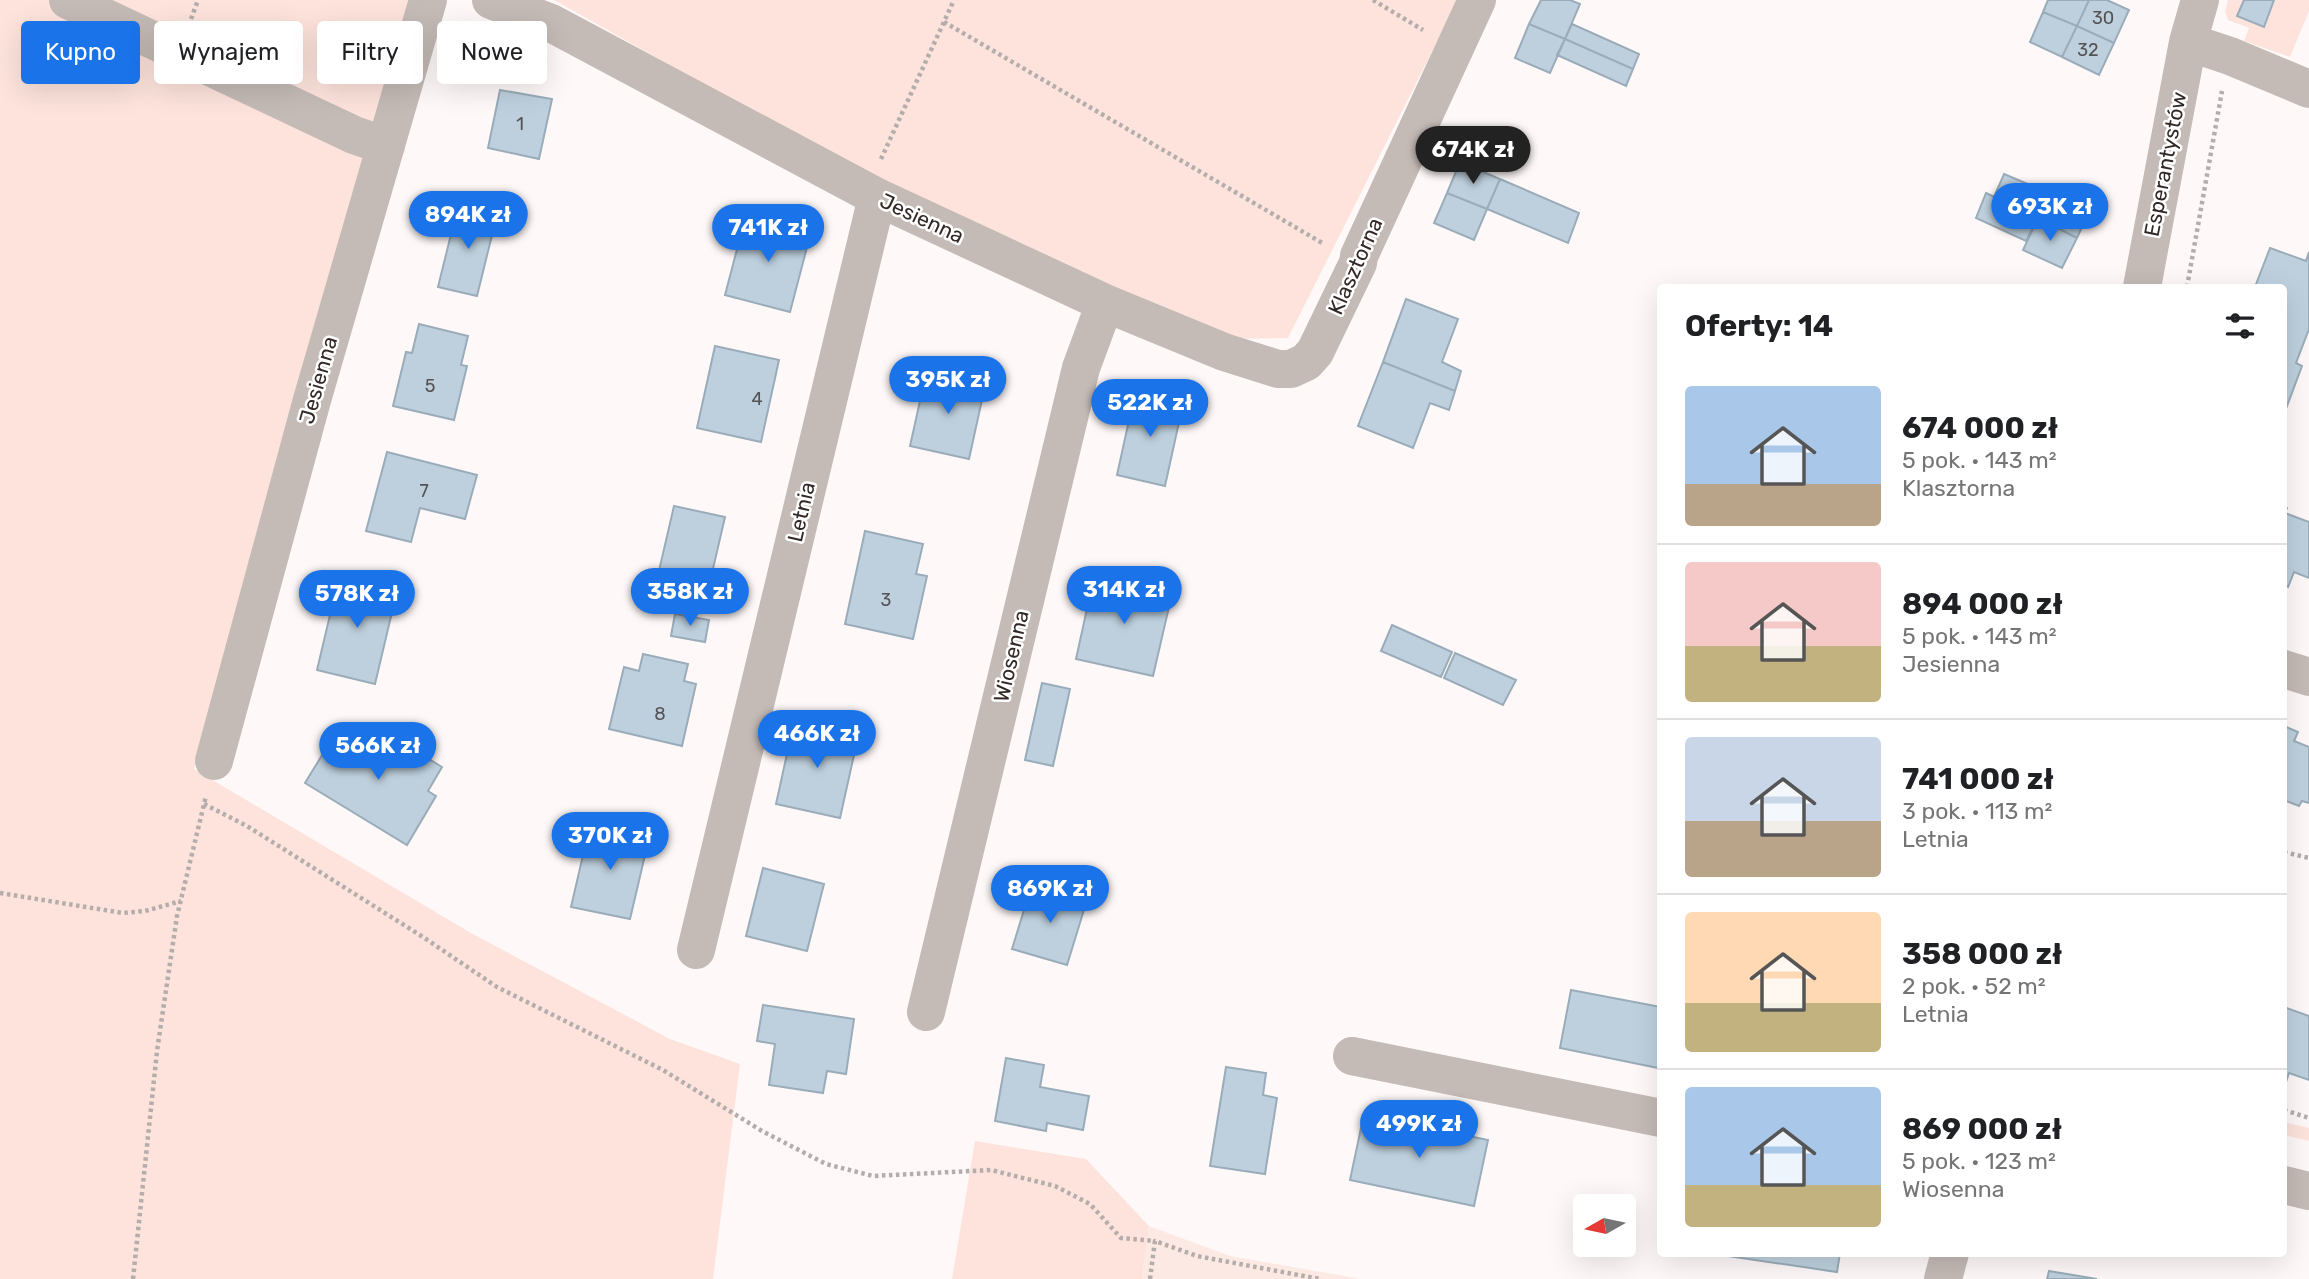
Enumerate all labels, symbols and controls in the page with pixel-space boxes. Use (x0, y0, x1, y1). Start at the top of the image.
house number: 30 (2092, 7, 2114, 29)
chip: Kupno (21, 21, 140, 84)
chip: Wynajem (154, 21, 303, 84)
chip: Filtry (317, 21, 423, 84)
chip: Nowe (437, 21, 547, 84)
house number: 32 (2077, 39, 2099, 61)
street label: Esperantystów (2139, 89, 2191, 238)
house number: 1 (516, 113, 524, 135)
pin: 674K zł (1408, 127, 1538, 186)
text: 674K zł (1431, 135, 1515, 163)
pin: 693K zł (1985, 184, 2115, 243)
street label: Jesienna (876, 188, 968, 248)
pin: 894K zł (403, 191, 533, 251)
text: 693K zł (2007, 192, 2093, 220)
text: 894K zł (425, 200, 511, 228)
pin: 741K zł (703, 204, 833, 264)
text: 741K zł (728, 213, 808, 241)
street label: Klasztorna (1323, 214, 1387, 318)
icon: filters (2221, 307, 2259, 345)
text: Oferty: 14 (1685, 308, 1833, 344)
street label: Jesienna (294, 333, 342, 427)
pin: 395K zł (883, 356, 1013, 416)
text: 395K zł (905, 365, 991, 393)
house number: 5 (425, 375, 435, 397)
pin: 522K zł (1085, 380, 1215, 439)
house number: 4 (751, 388, 763, 410)
text: 522K zł (1107, 388, 1193, 416)
text: 674 000 zł (1902, 410, 2058, 446)
icon: home (1741, 414, 1825, 498)
text: 5 pok. · 143 m² (1902, 446, 2057, 474)
text: Klasztorna (1902, 474, 2015, 502)
house number: 7 (419, 480, 429, 502)
street label: Letnia (782, 480, 820, 544)
pin: 314K zł (1059, 566, 1189, 626)
pin: 358K zł (625, 568, 755, 628)
pin: 578K zł (292, 570, 422, 630)
text: 314K zł (1083, 575, 1165, 603)
text: 358K zł (647, 577, 733, 605)
text: 578K zł (315, 579, 399, 607)
text: 894 000 zł (1902, 586, 2063, 622)
house number: 3 (881, 589, 891, 611)
icon: home (1741, 590, 1825, 674)
street label: Wiosenna (988, 608, 1034, 704)
text: 5 pok. · 143 m² (1902, 622, 2057, 650)
text: Jesienna (1902, 650, 2000, 678)
house number: 8 (654, 703, 666, 725)
pin: 466K zł (752, 710, 882, 770)
text: 466K zł (774, 719, 860, 747)
pin: 566K zł (313, 722, 443, 782)
text: 566K zł (335, 731, 421, 759)
text: 741 000 zł (1902, 761, 2054, 797)
icon: home (1741, 765, 1825, 849)
text: 3 pok. · 113 m² (1902, 797, 2052, 825)
pin: 370K zł (545, 812, 675, 872)
text: 370K zł (568, 821, 652, 849)
text: Letnia (1902, 825, 1969, 853)
pin: 869K zł (985, 866, 1115, 925)
text: 869K zł (1007, 874, 1093, 902)
text: 358 000 zł (1902, 936, 2062, 972)
icon: home (1741, 940, 1825, 1024)
text: 2 pok. · 52 m² (1902, 972, 2046, 1000)
text: Letnia (1902, 1000, 1969, 1028)
pin: 499K zł (1354, 1100, 1484, 1160)
text: 499K zł (1376, 1109, 1462, 1137)
text: 869 000 zł (1902, 1111, 2062, 1147)
icon: home (1741, 1115, 1825, 1199)
text: 5 pok. · 123 m² (1902, 1147, 2056, 1175)
text: Wiosenna (1902, 1175, 2004, 1203)
north arrow (1573, 1194, 1636, 1256)
map controls (1573, 1194, 1636, 1257)

